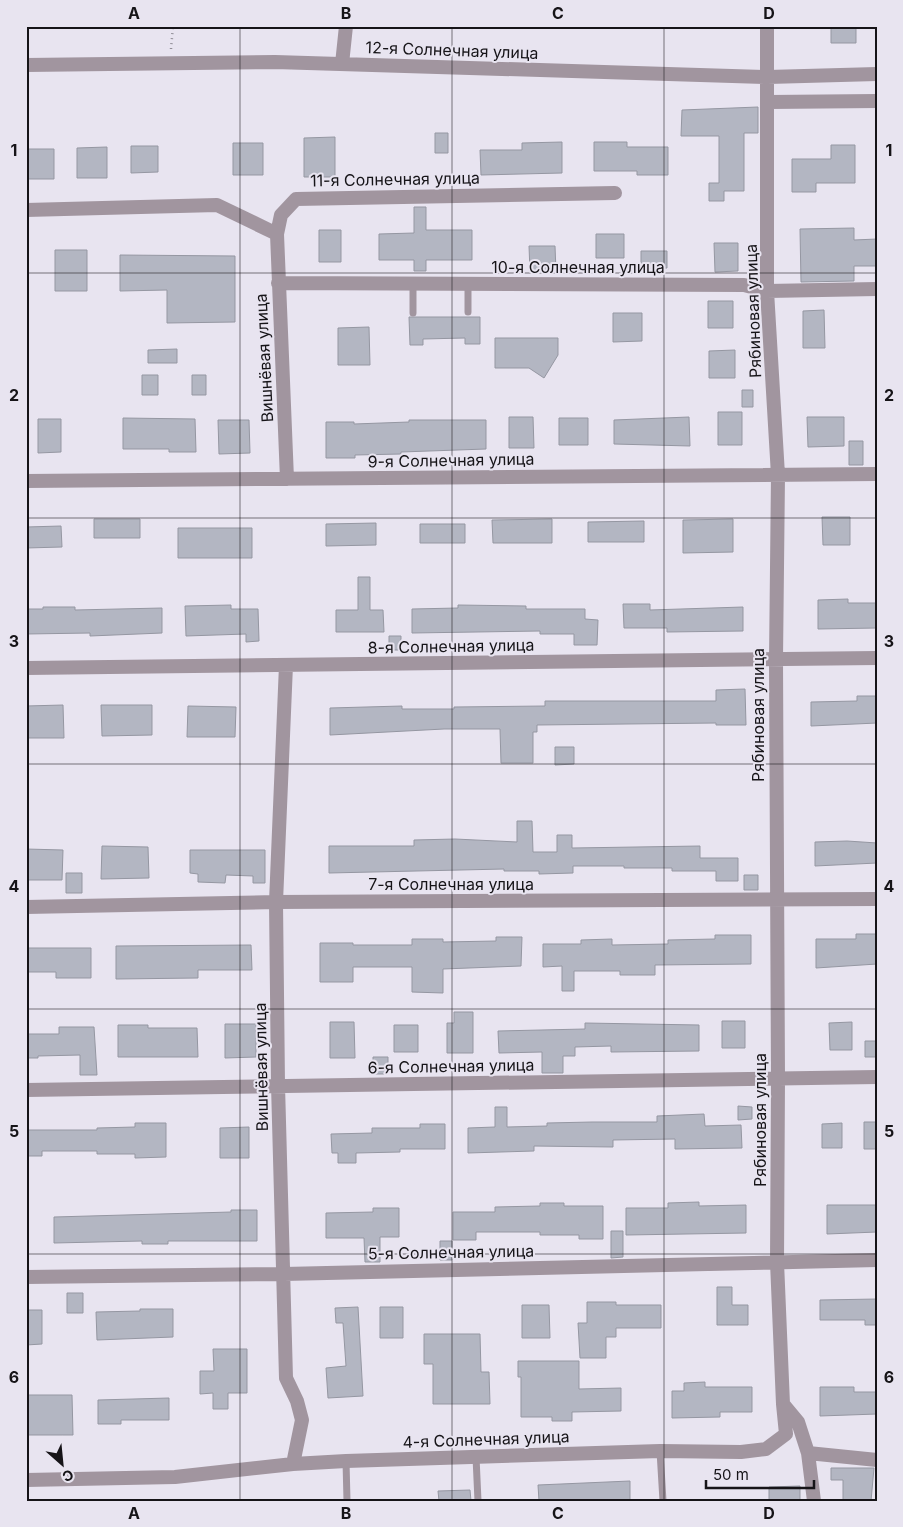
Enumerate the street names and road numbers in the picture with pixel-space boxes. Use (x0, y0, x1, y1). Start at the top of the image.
street label: 12-я Солнечная улица (365, 37, 539, 63)
street label: 11-я Солнечная улица (310, 168, 480, 190)
street label: Рябиновая улица (741, 244, 765, 378)
street label: 10-я Солнечная улица (491, 257, 665, 277)
street label: Вишнёвая улица (251, 293, 277, 423)
street label: 9-я Солнечная улица (368, 449, 534, 471)
street label: 8-я Солнечная улица (368, 635, 534, 657)
street label: Рябиновая улица (748, 648, 768, 782)
street label: 7-я Солнечная улица (368, 874, 534, 894)
street label: Вишнёвая улица (250, 1002, 272, 1132)
street label: Рябиновая улица (750, 1053, 770, 1187)
street label: 6-я Солнечная улица (368, 1055, 534, 1077)
street label: 5-я Солнечная улица (368, 1241, 534, 1263)
street label: 4-я Солнечная улица (402, 1426, 570, 1452)

